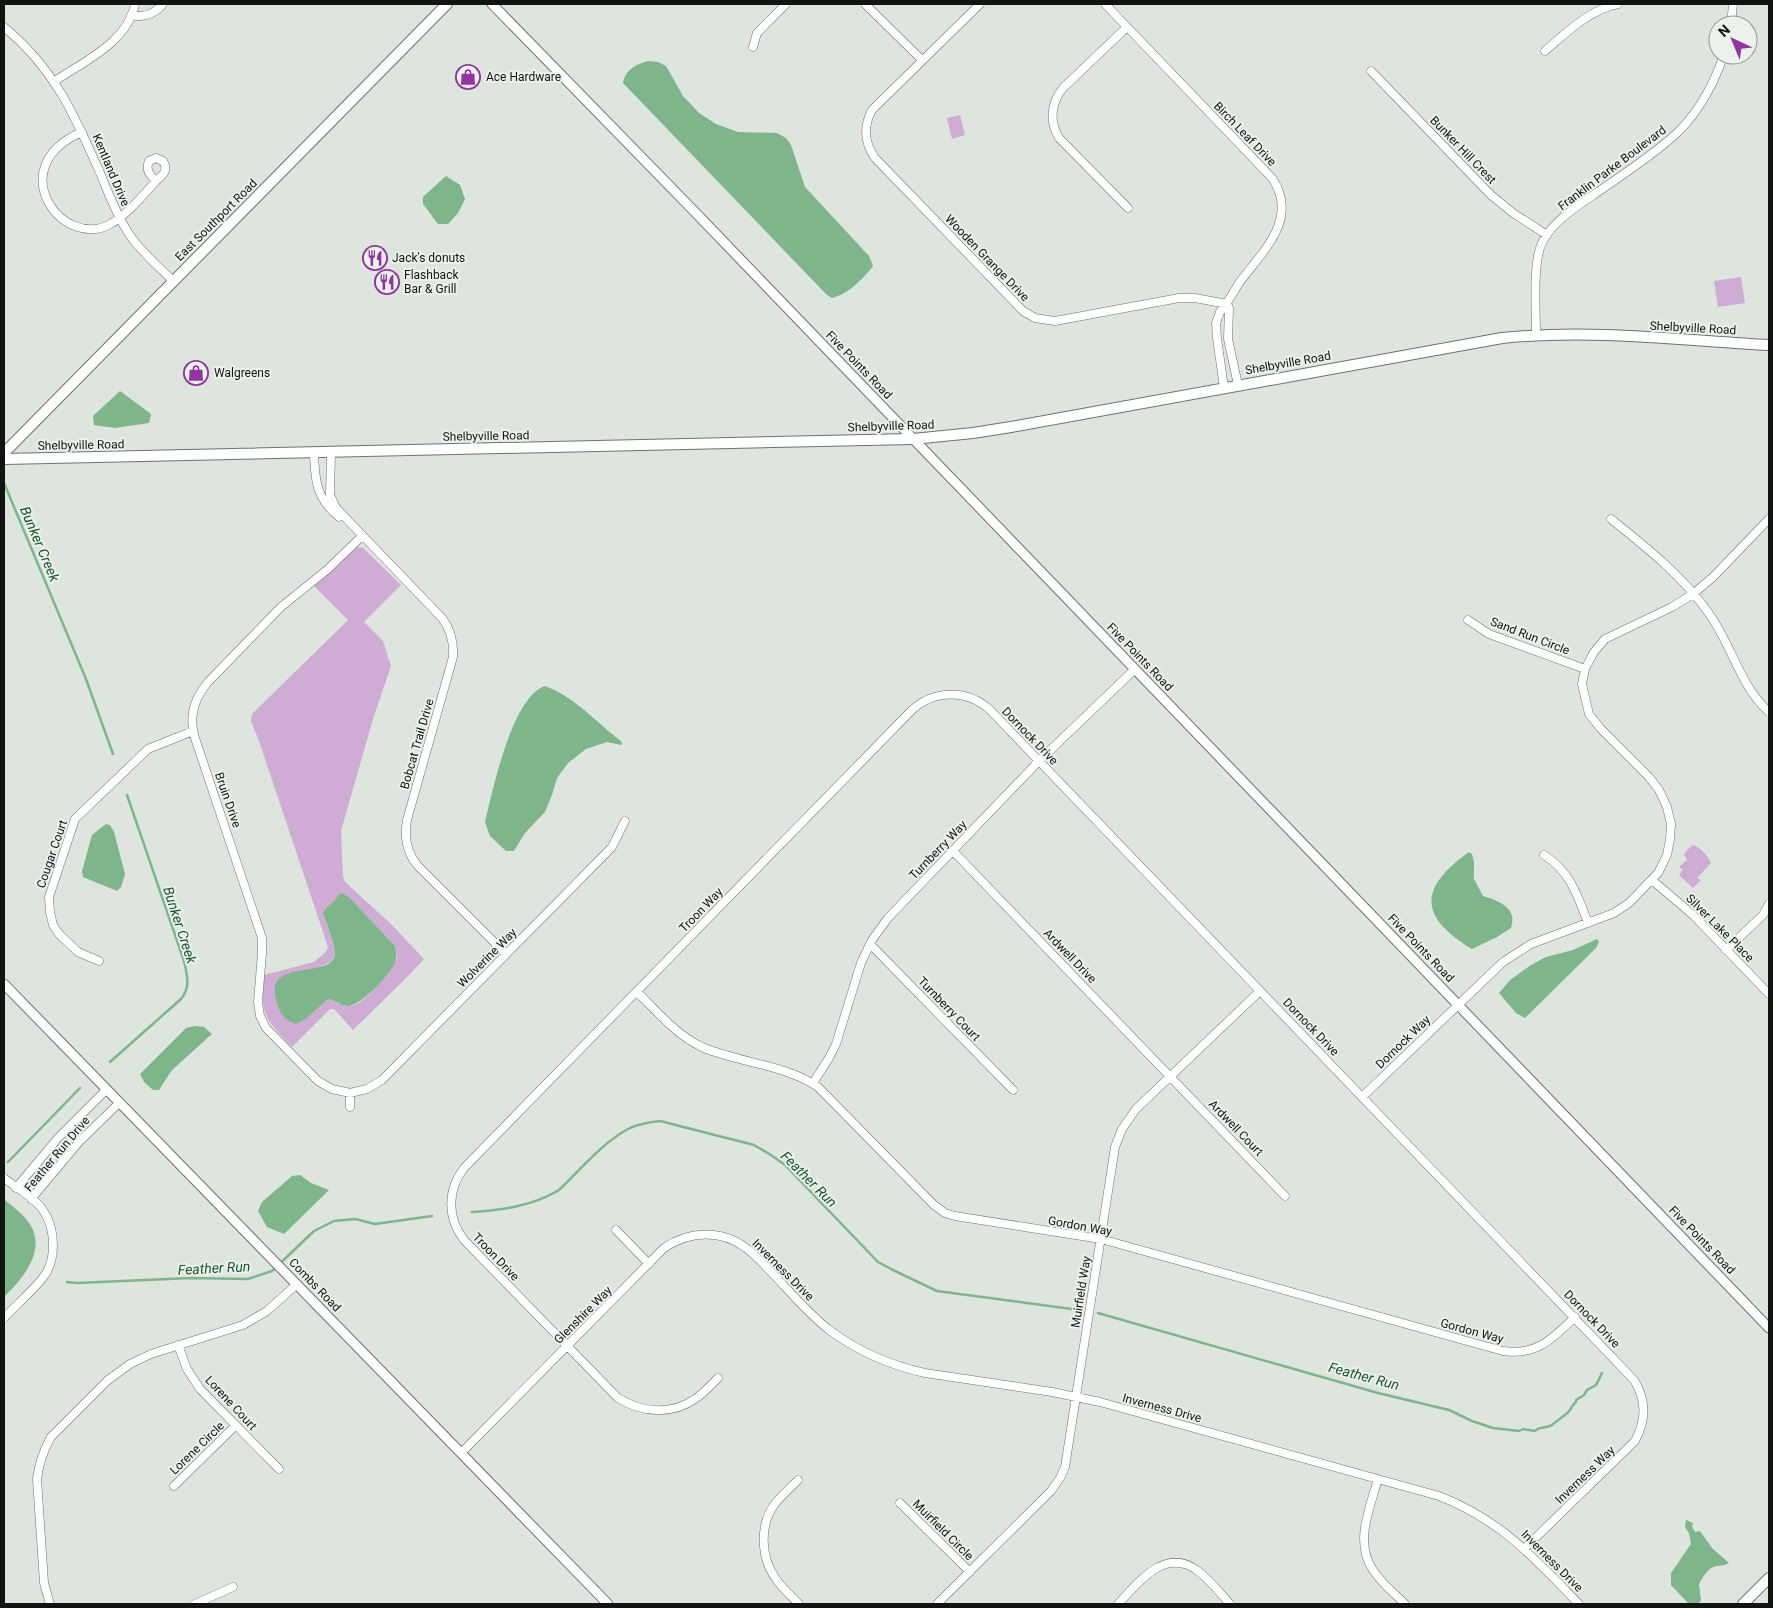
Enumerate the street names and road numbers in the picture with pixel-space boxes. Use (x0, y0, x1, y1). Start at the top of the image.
street label: Birch Leaf Drive (1211, 99, 1279, 169)
street label: Bunker Hill Crest (1427, 113, 1499, 187)
street label: Franklin Parke Boulevard (1555, 123, 1669, 213)
street label: Kentland Drive (89, 132, 133, 208)
street label: East Southport Road (172, 176, 260, 264)
street label: Wooden Grange Drive (942, 212, 1032, 304)
street label: Shelbyville Road (1649, 319, 1737, 337)
street label: Five Points Road (823, 328, 895, 402)
street label: Shelbyville Road (1244, 349, 1332, 377)
street label: Shelbyville Road (847, 417, 935, 435)
street label: Shelbyville Road (442, 428, 530, 444)
street label: Shelbyville Road (37, 437, 125, 453)
street label: Sand Run Circle (1488, 614, 1572, 658)
street label: Five Points Road (1104, 620, 1176, 694)
street label: Bobcat Trail Drive (397, 697, 437, 791)
street label: Dornock Drive (999, 704, 1061, 768)
street label: Bruin Drive (212, 770, 244, 830)
street label: Turnberry Way (906, 817, 970, 882)
street label: Cougar Court (34, 818, 70, 890)
street label: Troon Way (676, 885, 726, 935)
street label: Silver Lake Place (1683, 891, 1757, 965)
street label: Five Points Road (1385, 911, 1457, 985)
street label: Wolverine Way (455, 925, 520, 990)
street label: Ardwell Drive (1041, 926, 1099, 986)
street label: Turnberry Court (915, 974, 983, 1044)
street label: Dornock Drive (1280, 995, 1342, 1059)
street label: Dornock Way (1373, 1012, 1433, 1071)
street label: Ardwell Court (1206, 1097, 1266, 1159)
street label: Feather Run Drive (21, 1114, 93, 1194)
street label: Five Points Road (1666, 1203, 1738, 1277)
street label: Gordon Way (1047, 1213, 1113, 1239)
street label: Troon Drive (470, 1230, 522, 1284)
street label: Inverness Drive (749, 1236, 817, 1304)
street label: Combs Road (286, 1255, 344, 1315)
street label: Muirfield Way (1068, 1255, 1094, 1329)
street label: Glenshire Way (551, 1283, 615, 1347)
street label: Dornock Drive (1561, 1287, 1623, 1351)
street label: Gordon Way (1439, 1316, 1505, 1346)
street label: Lorene Court (202, 1373, 260, 1433)
street label: Inverness Drive (1121, 1391, 1203, 1425)
street label: Lorene Circle (167, 1419, 227, 1477)
street label: Inverness Way (1552, 1443, 1618, 1507)
street label: Muirfield Circle (910, 1497, 976, 1563)
street label: Inverness Drive (1518, 1527, 1586, 1595)

